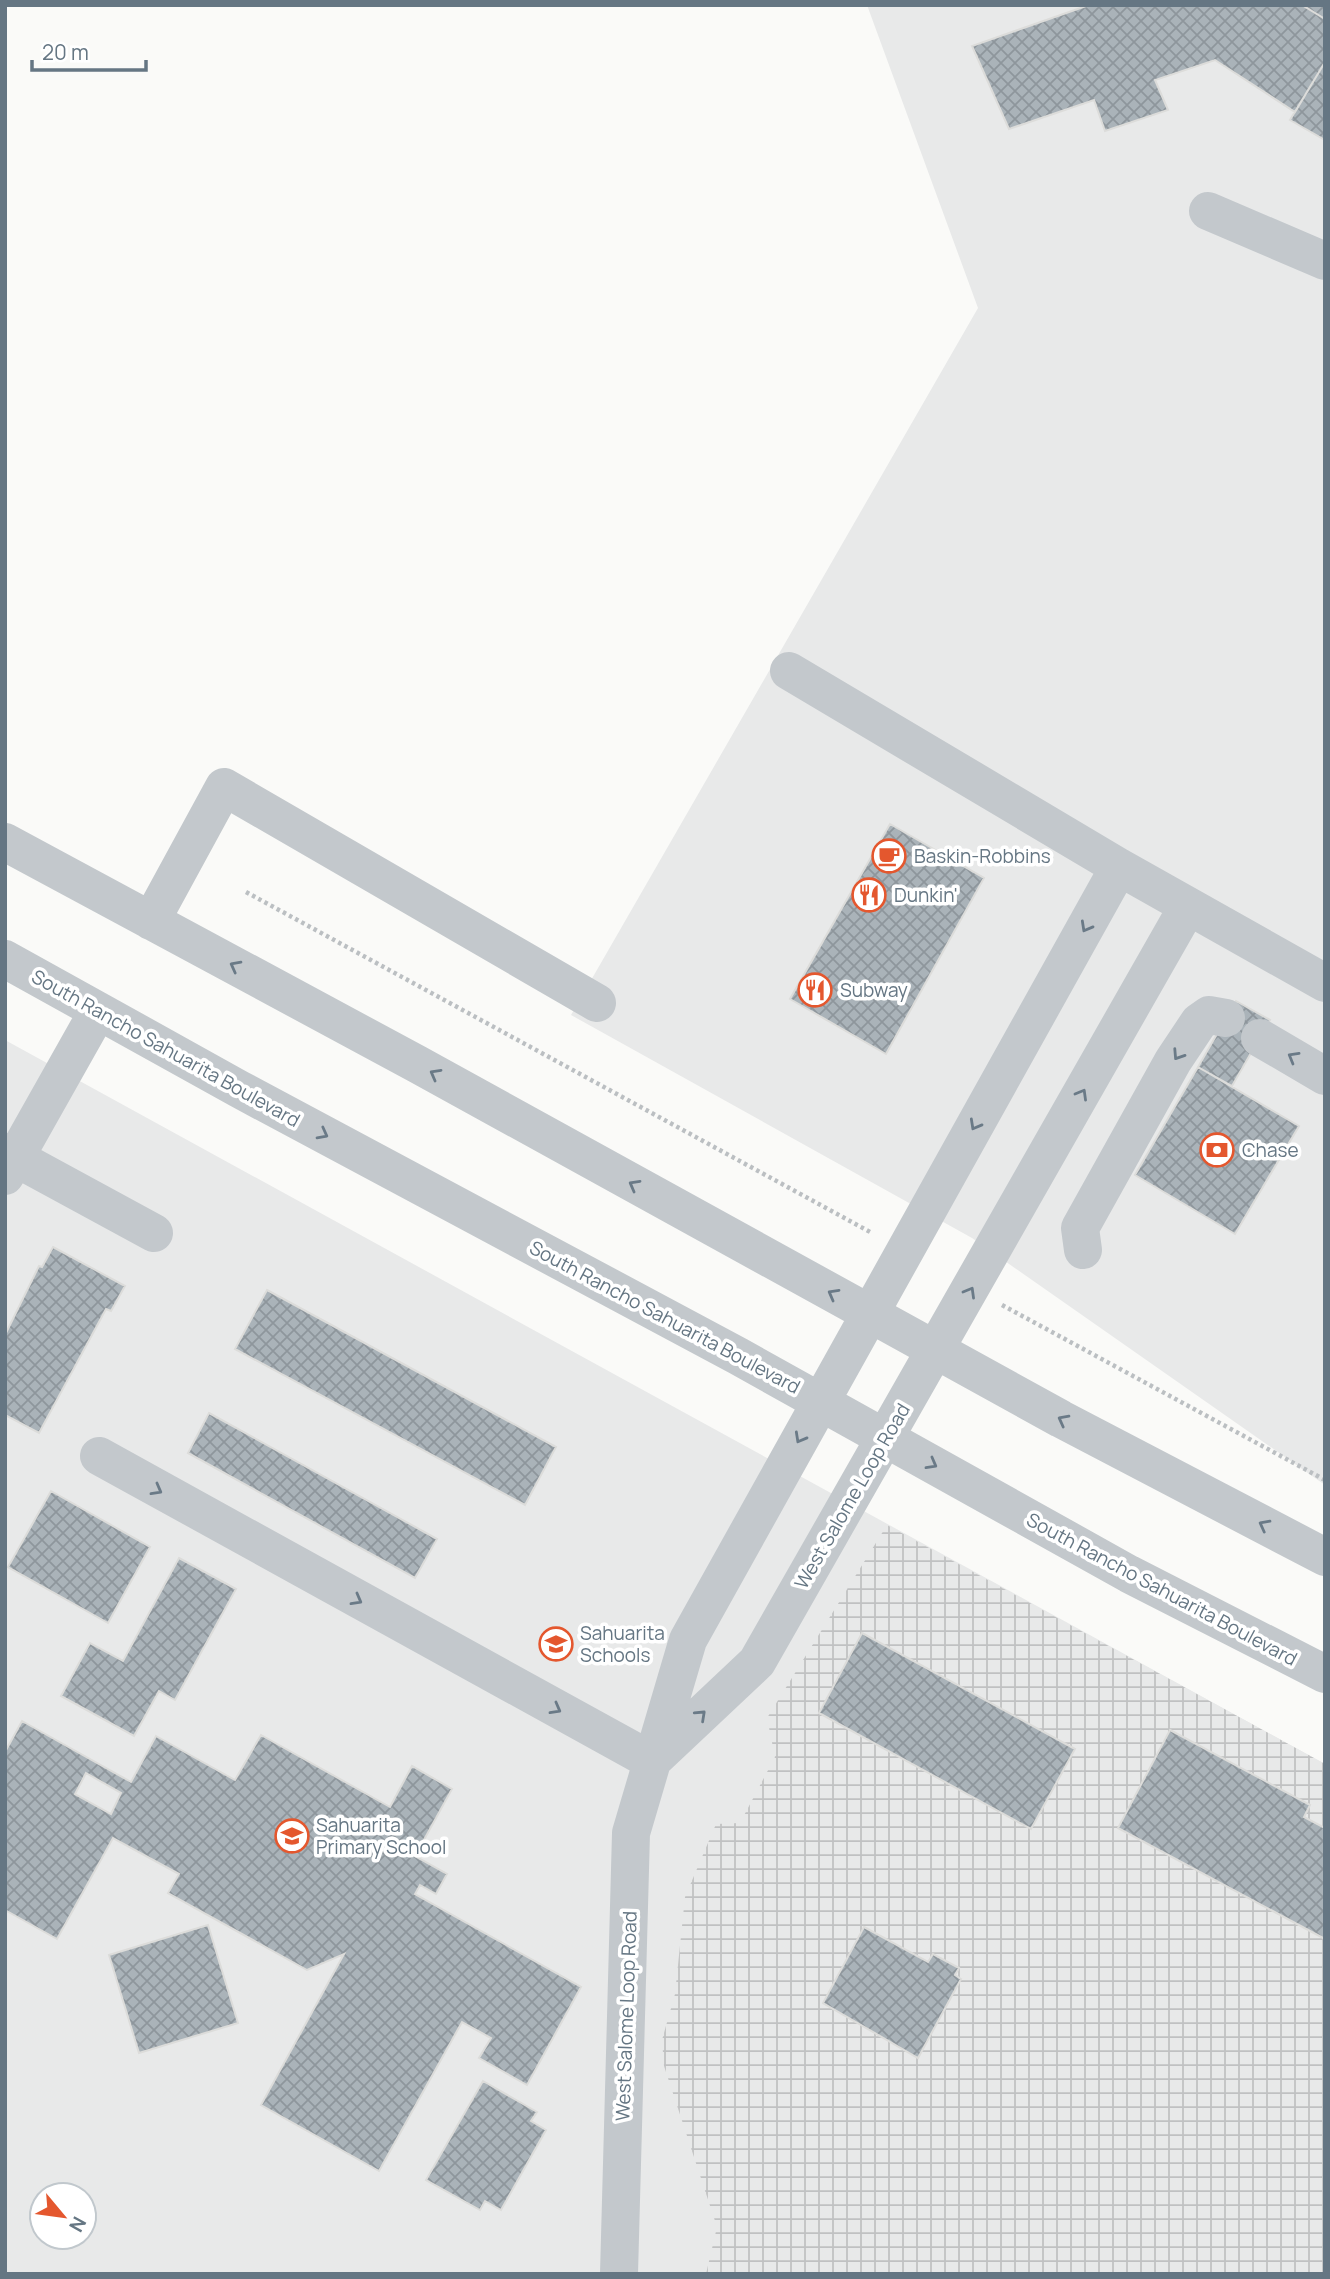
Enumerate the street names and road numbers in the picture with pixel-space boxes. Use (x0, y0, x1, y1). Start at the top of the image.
street label: South Rancho Sahuarita Boulevard (27, 963, 305, 1133)
street label: South Rancho Sahuarita Boulevard (525, 1234, 805, 1400)
street label: West Salome Loop Road (788, 1398, 916, 1594)
street label: South Rancho Sahuarita Boulevard (1022, 1506, 1302, 1672)
street label: West Salome Loop Road (609, 1910, 643, 2122)

